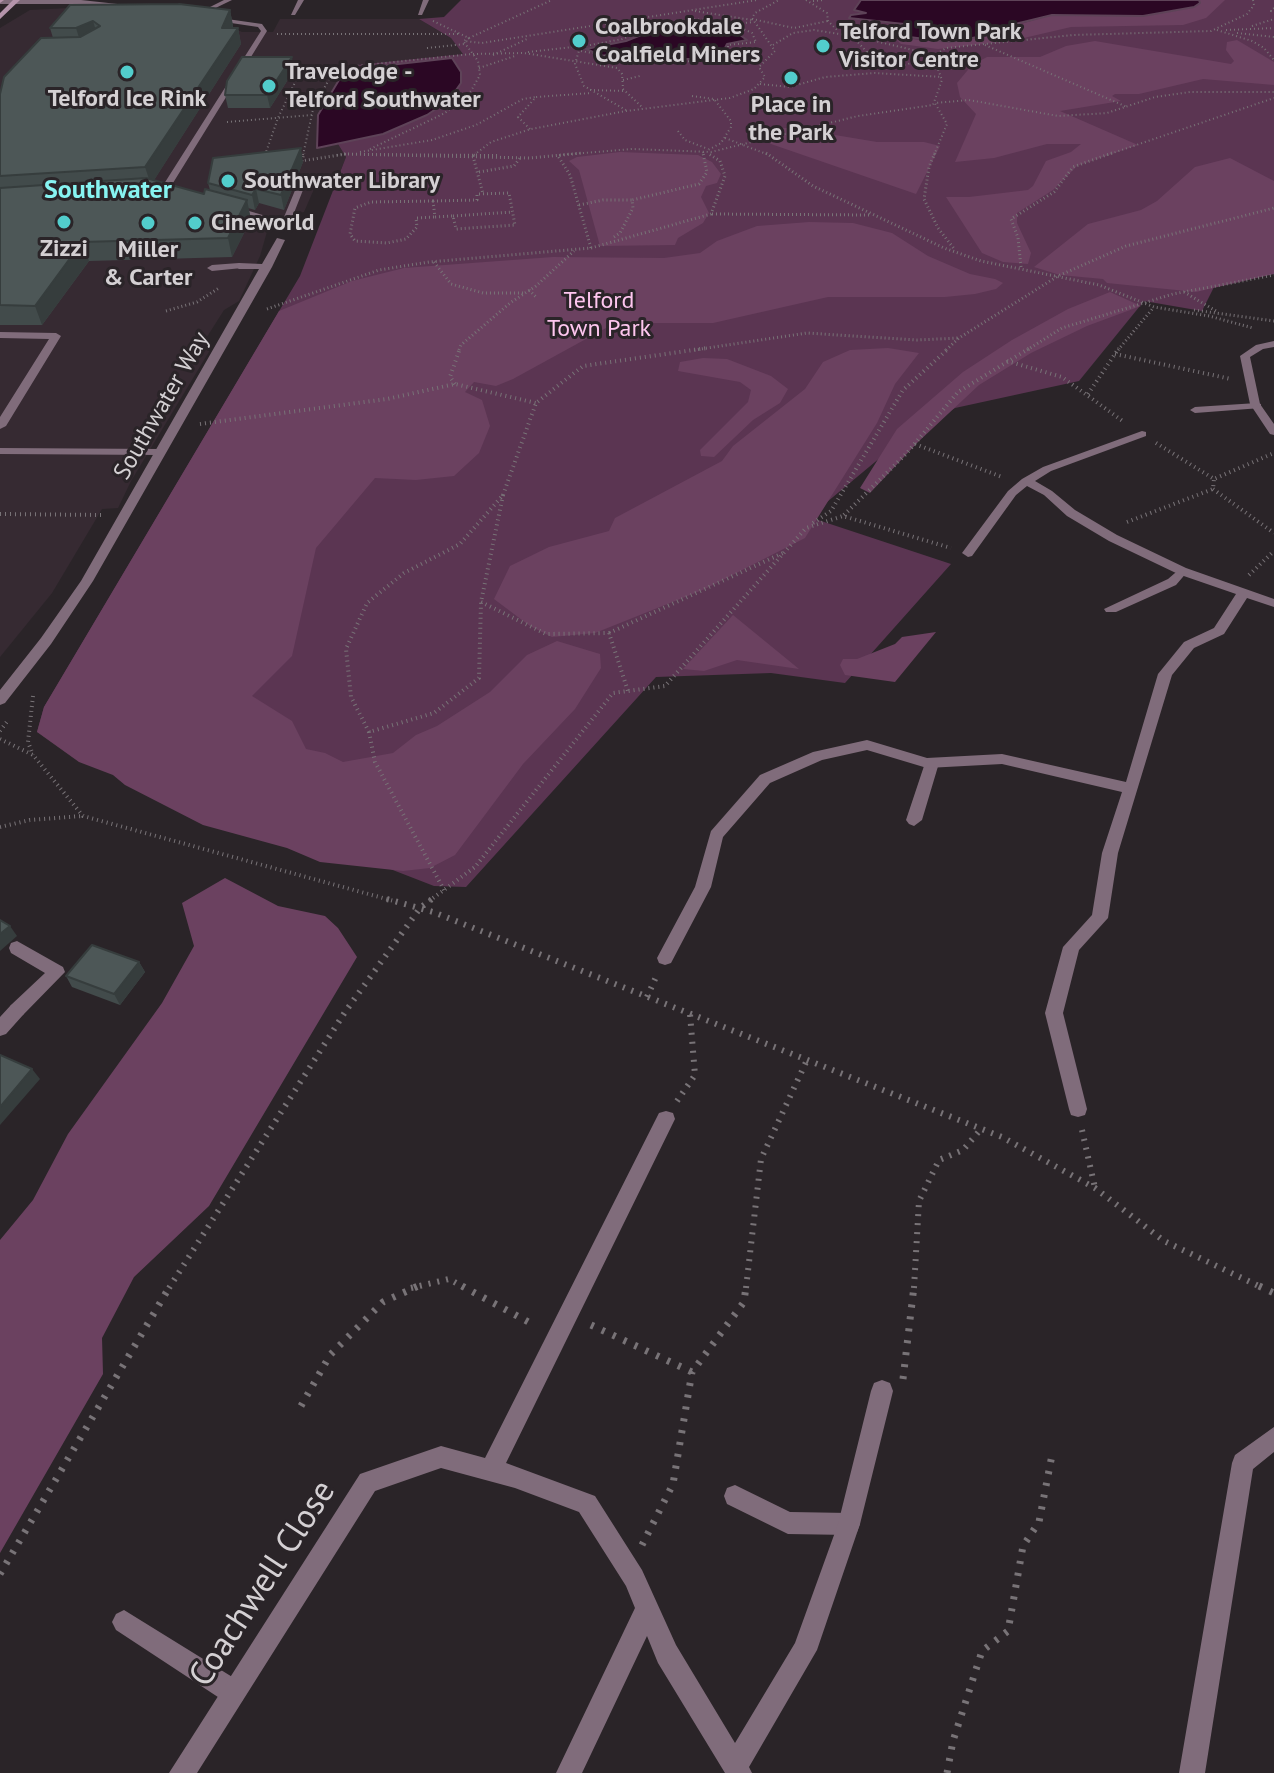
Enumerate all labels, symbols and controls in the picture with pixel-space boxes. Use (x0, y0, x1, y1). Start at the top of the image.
place label: Coalbrookdale Coalfield Miners (595, 13, 760, 69)
place label: Telford Town Park Visitor Centre (839, 18, 1022, 74)
marker: Coalbrookdale Coalfield Miners (570, 32, 588, 50)
marker: Telford Town Park Visitor Centre (814, 37, 832, 55)
place label: Travelodge - Telford Southwater (285, 58, 481, 114)
marker: Telford Ice Rink (118, 63, 136, 81)
marker: Place in the Park (782, 69, 800, 87)
marker: Travelodge - Telford Southwater (260, 77, 278, 95)
place label: Telford Ice Rink (48, 85, 206, 113)
place label: Place in the Park (749, 91, 833, 147)
place label: Southwater Library (244, 167, 440, 195)
marker: Southwater Library (219, 172, 237, 190)
district label: Southwater (44, 175, 172, 207)
place label: Cineworld (211, 209, 314, 237)
marker: Zizzi (55, 213, 73, 231)
marker: Miller & Carter (139, 214, 157, 232)
marker: Cineworld (186, 214, 204, 232)
place label: Zizzi (40, 235, 88, 263)
place label: Miller & Carter (104, 236, 192, 292)
park label: Telford Town Park (547, 287, 651, 343)
street label: Southwater Way (108, 327, 216, 485)
street label: Coachwell Close (181, 1473, 345, 1695)

